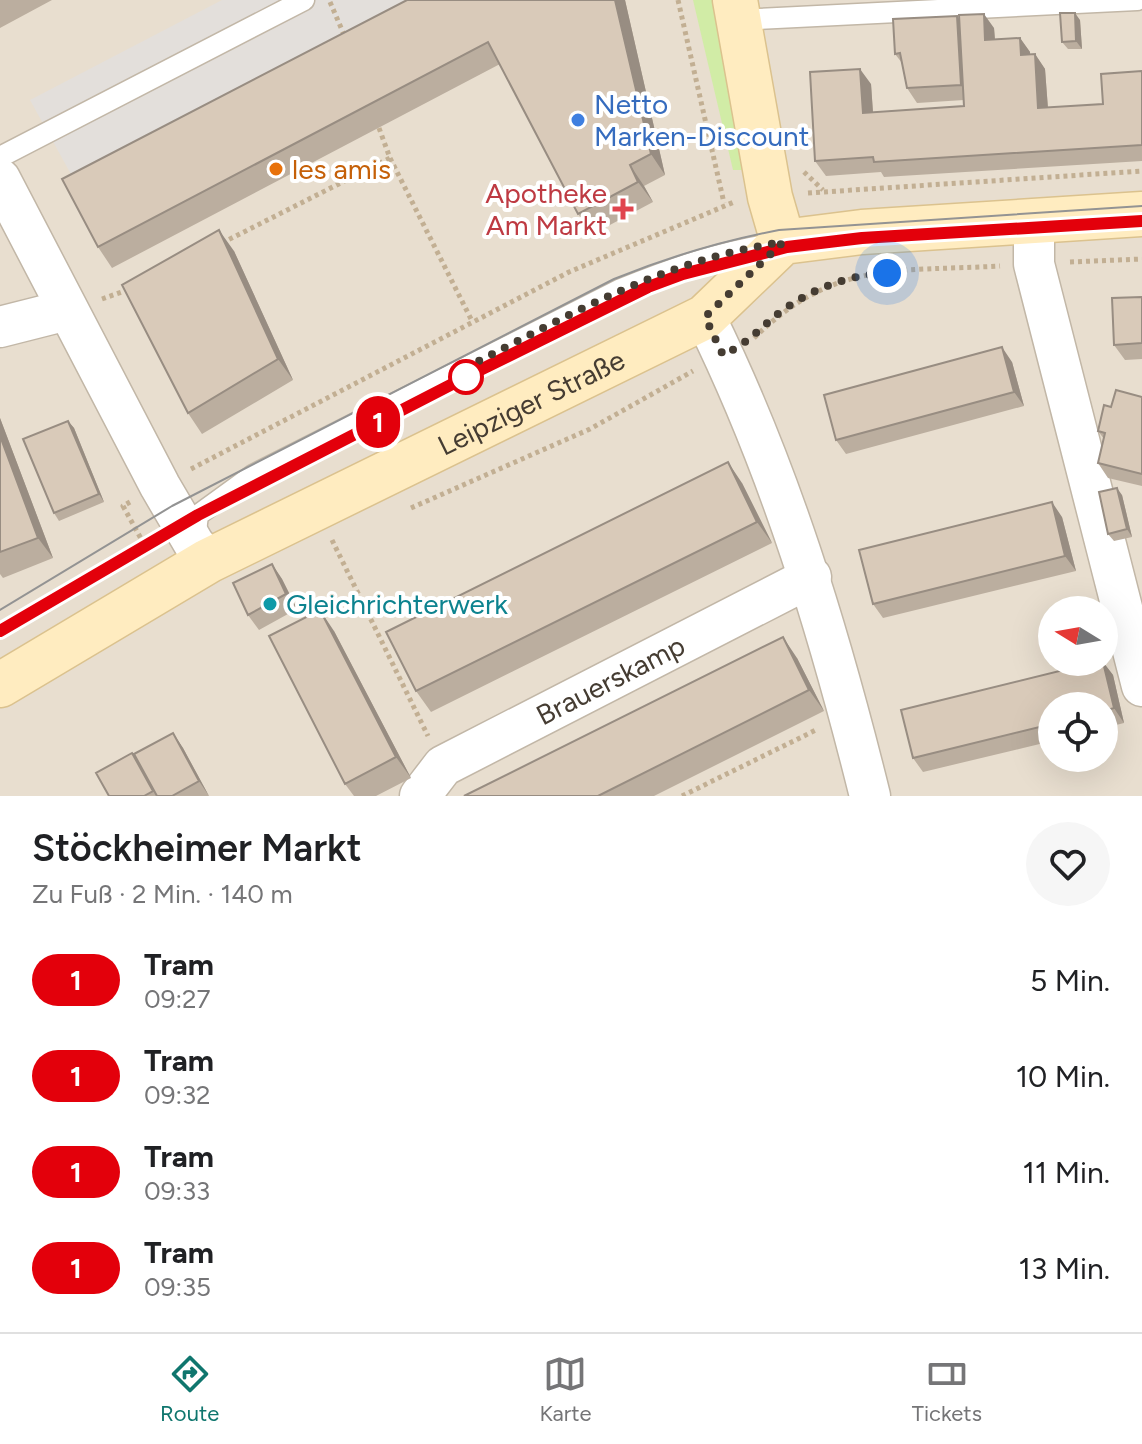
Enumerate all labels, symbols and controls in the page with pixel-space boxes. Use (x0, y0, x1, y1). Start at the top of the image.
place label: Netto Marken-Discount (594, 87, 809, 153)
marker: Netto Marken-Discount (569, 111, 587, 129)
place label: les amis (292, 152, 391, 186)
marker: les amis (267, 160, 285, 178)
place label: Apotheke Am Markt (485, 176, 607, 242)
marker: Apotheke Am Markt (614, 200, 632, 218)
your location (867, 253, 907, 293)
street label: Leipziger Straße (432, 342, 630, 463)
unlabelled marker (449, 360, 483, 394)
line badge: 1 (352, 396, 404, 448)
text: 1 (372, 405, 384, 439)
place label: Gleichrichterwerk (286, 587, 508, 621)
marker: Gleichrichterwerk (261, 595, 279, 613)
north arrow (1038, 596, 1118, 676)
map controls (1038, 596, 1118, 772)
street label: Brauerskamp (530, 628, 690, 732)
button: locate (1038, 692, 1118, 772)
button: heart (1026, 822, 1110, 906)
text: Stöckheimer Markt (32, 825, 362, 871)
text: Zu Fuß · 2 Min. · 140 m (32, 878, 293, 910)
text: Tram (144, 946, 214, 983)
text: 5 Min. (1030, 962, 1110, 999)
text: 1 (70, 963, 82, 997)
text: 09:27 (144, 983, 210, 1015)
text: Tram (144, 1042, 214, 1079)
text: 10 Min. (1016, 1058, 1110, 1095)
text: 1 (70, 1059, 82, 1093)
text: 09:32 (144, 1079, 211, 1111)
text: Tram (144, 1138, 214, 1175)
text: 11 Min. (1022, 1154, 1110, 1191)
text: 1 (70, 1155, 82, 1189)
text: 09:33 (144, 1175, 210, 1207)
text: Tram (144, 1234, 214, 1271)
text: 13 Min. (1019, 1250, 1110, 1287)
text: 1 (70, 1251, 82, 1285)
text: 09:35 (144, 1271, 211, 1303)
tab: Route (160, 1352, 219, 1427)
tab: Karte (539, 1352, 592, 1427)
tab: Tickets (912, 1352, 982, 1427)

